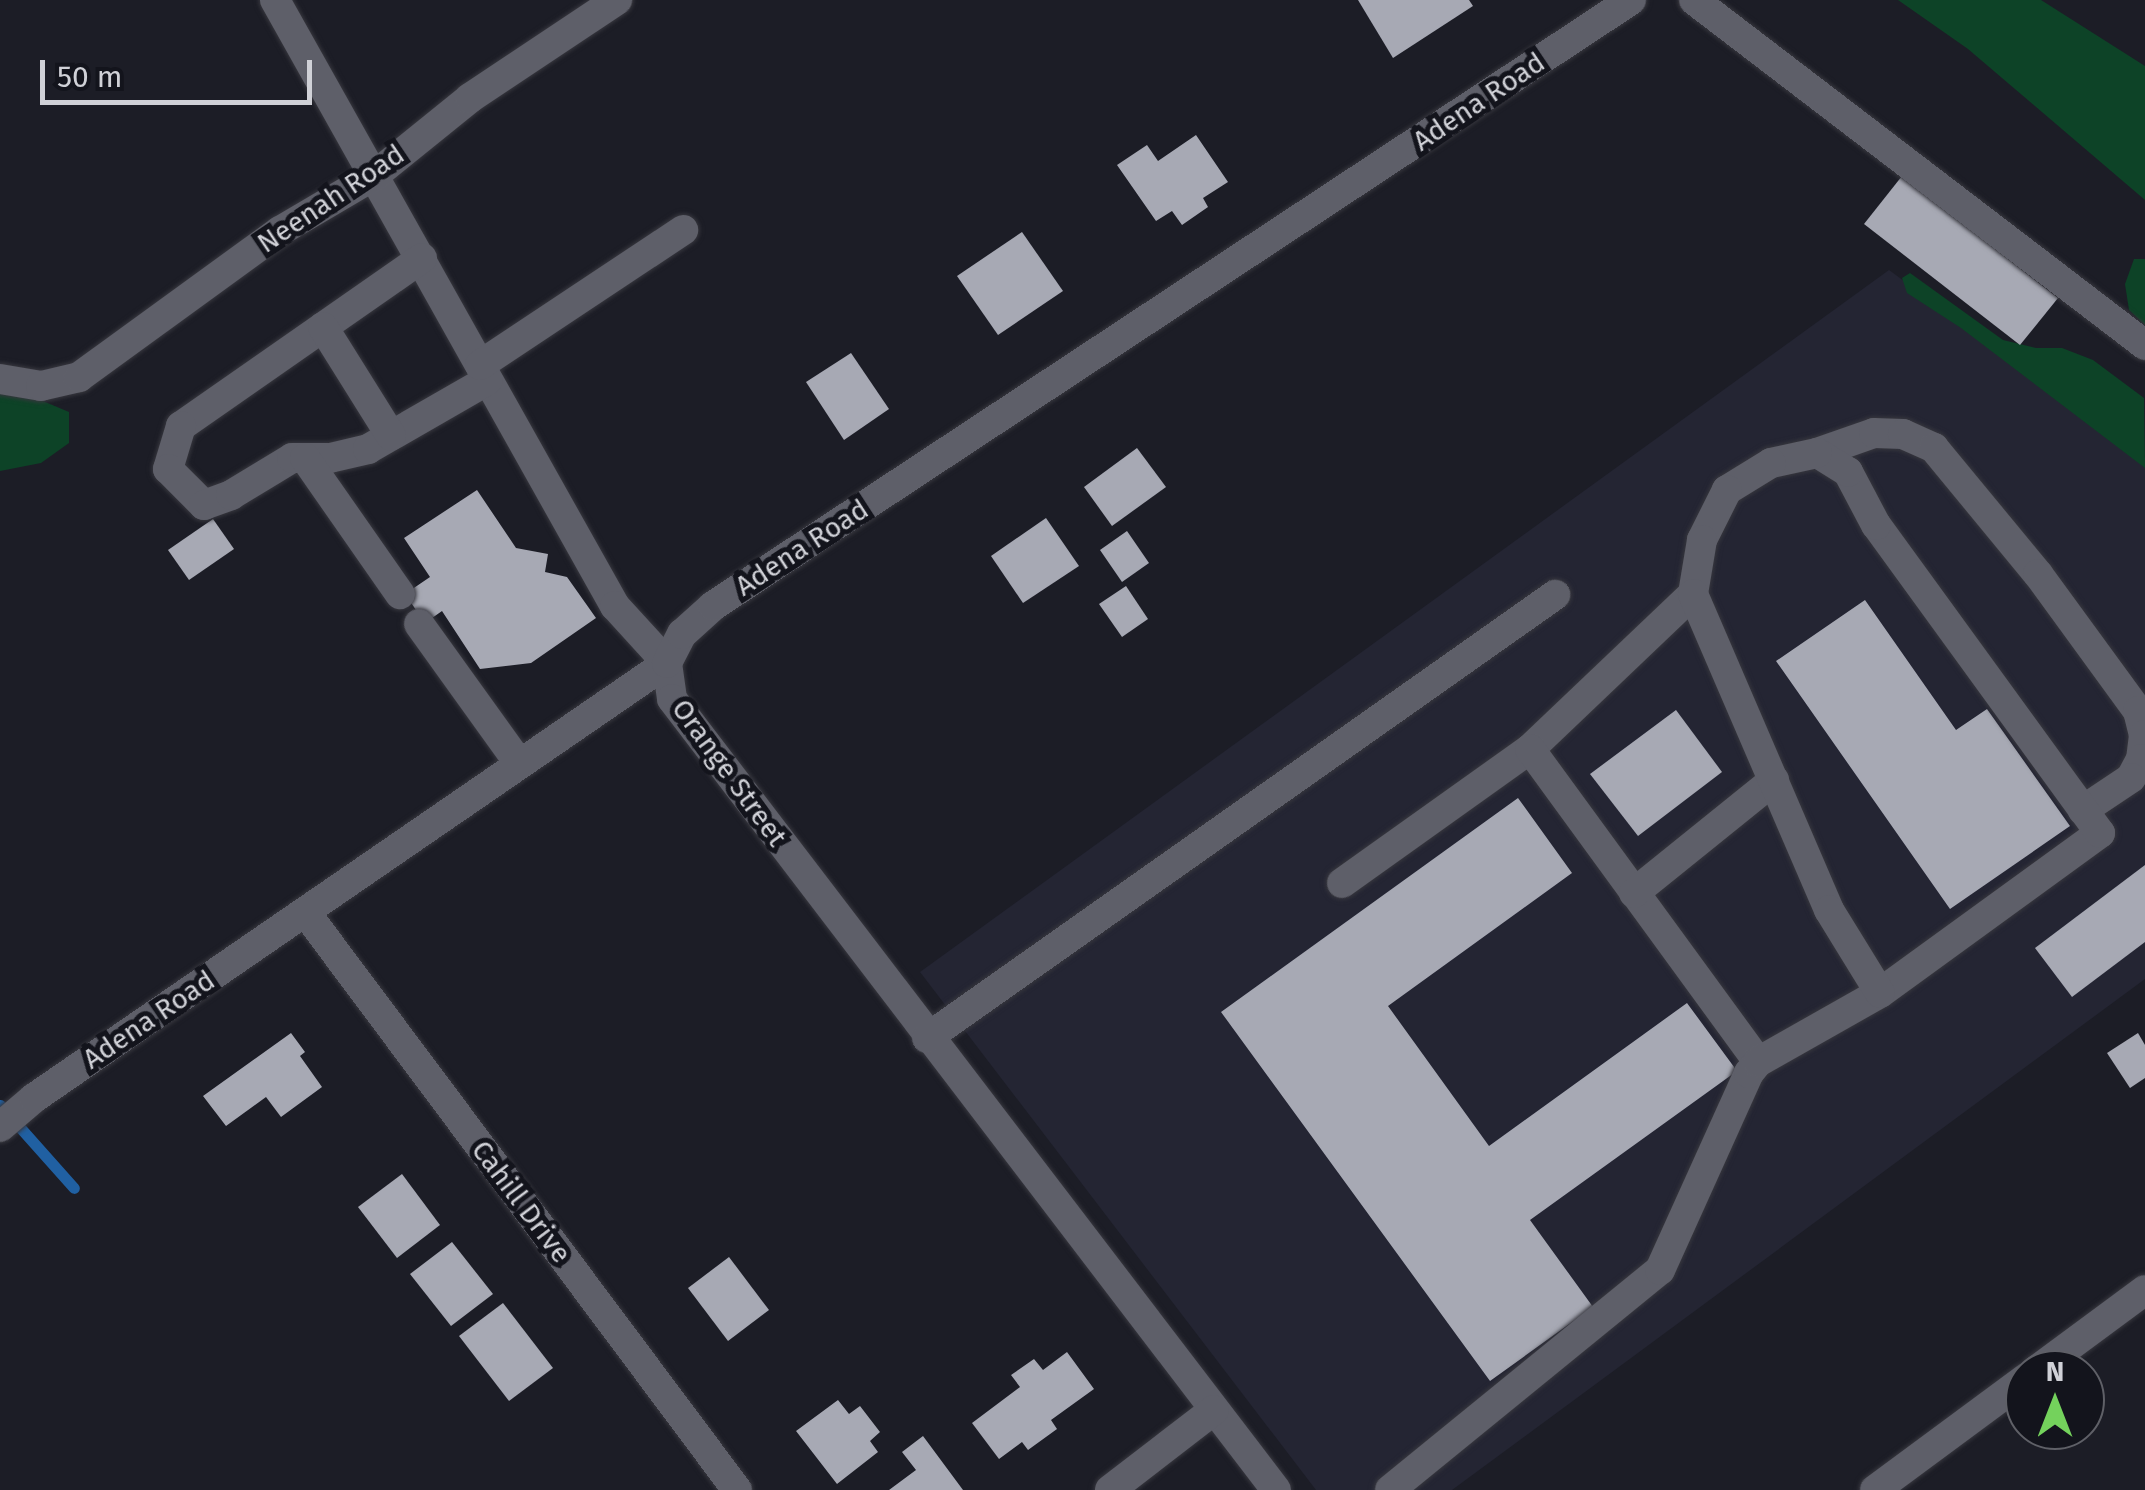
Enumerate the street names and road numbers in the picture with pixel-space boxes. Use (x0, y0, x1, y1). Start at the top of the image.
street label: Adena Road (1407, 46, 1551, 158)
street label: Neenah Road (251, 138, 411, 260)
street label: Adena Road (729, 493, 875, 603)
street label: Orange Street (664, 693, 794, 853)
street label: Adena Road (77, 964, 221, 1076)
street label: Cahill Drive (464, 1134, 578, 1270)

